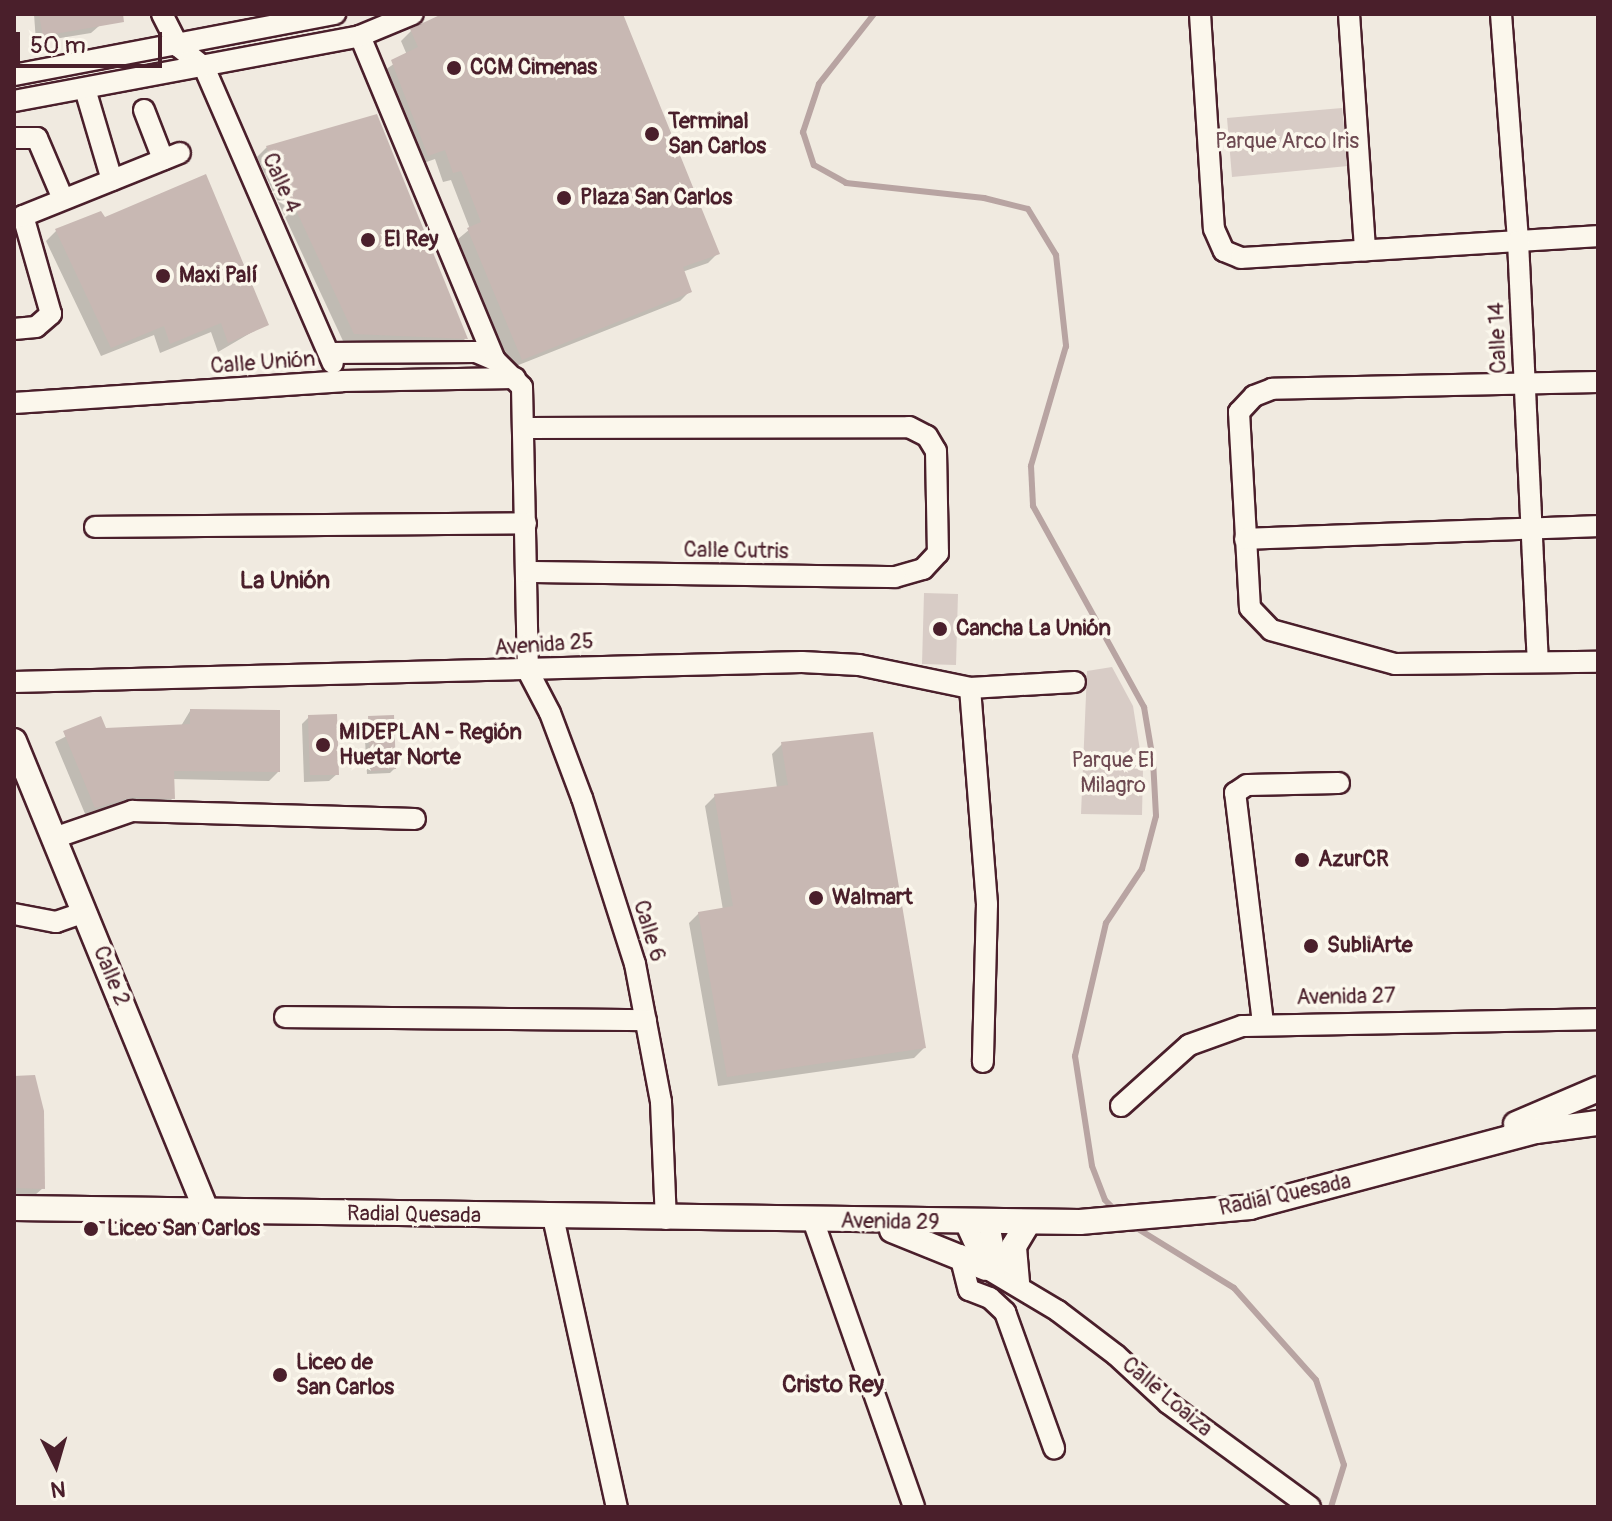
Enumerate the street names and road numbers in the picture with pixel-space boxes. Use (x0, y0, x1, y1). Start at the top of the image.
street label: Calle 4 (256, 149, 306, 217)
street label: Calle 14 (1484, 302, 1512, 374)
street label: Calle Unión (210, 346, 316, 380)
street label: Calle Cutris (683, 537, 789, 565)
street label: Avenida 25 (493, 628, 595, 662)
street label: Calle 6 (627, 897, 671, 965)
street label: Calle 2 (87, 942, 135, 1010)
street label: Avenida 27 (1296, 983, 1396, 1011)
street label: Radial Quesada (1217, 1168, 1353, 1222)
street label: Radial Quesada (347, 1201, 481, 1229)
street label: Avenida 29 (840, 1208, 940, 1236)
street label: Calle Loaiza (1116, 1352, 1218, 1442)

